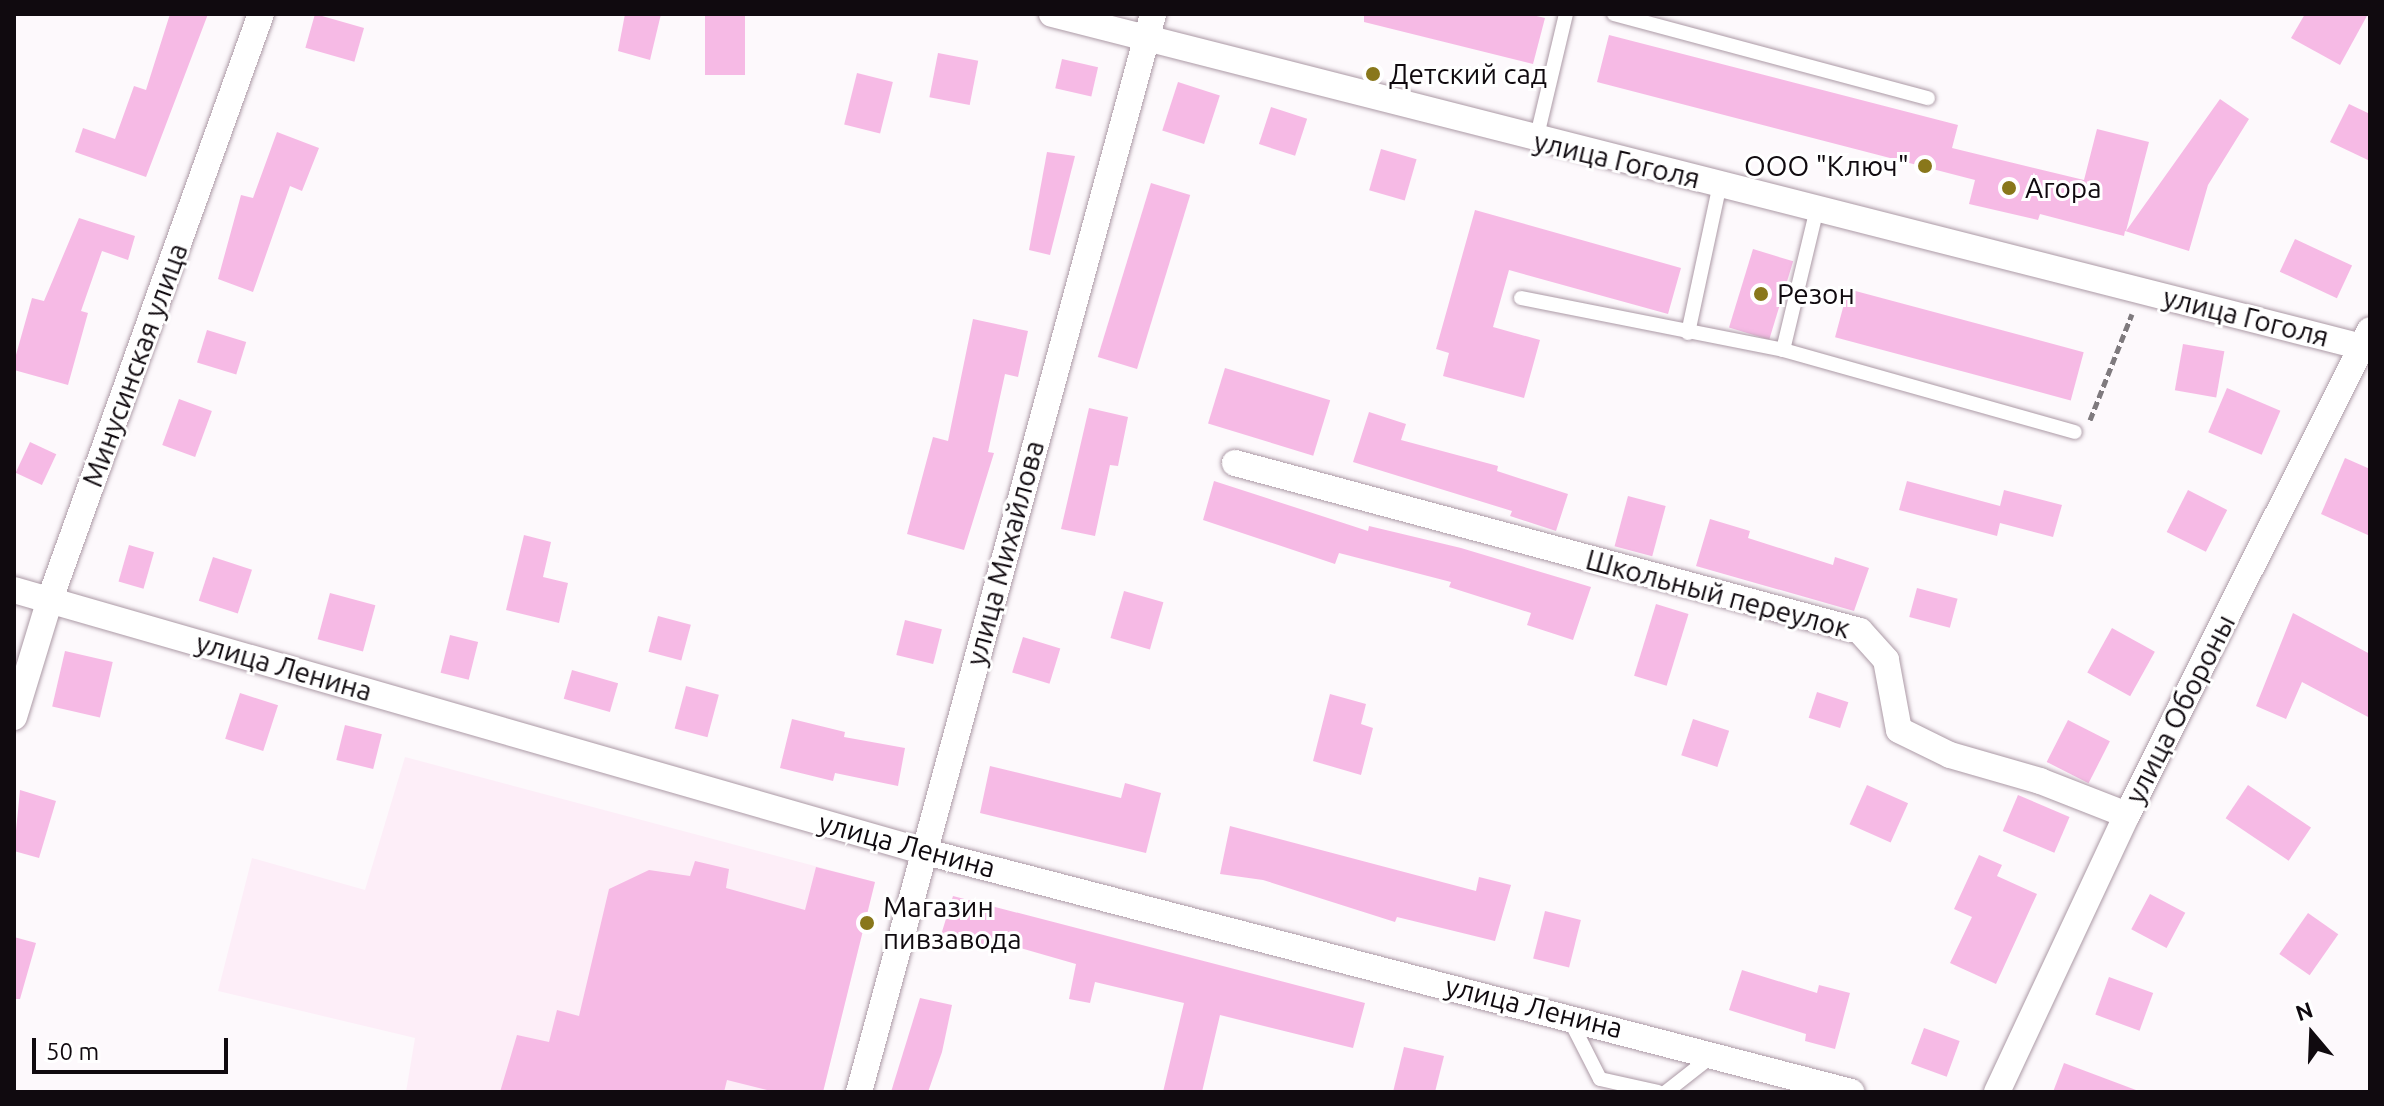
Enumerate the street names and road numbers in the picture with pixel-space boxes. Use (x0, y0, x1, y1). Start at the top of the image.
street label: улица Гоголя (1531, 125, 1703, 195)
street label: Минусинская улица (75, 239, 195, 491)
street label: улица Гоголя (2160, 280, 2332, 354)
street label: улица Михайлова (959, 437, 1051, 669)
street label: Школьный переулок (1582, 543, 1854, 645)
street label: улица Обороны (2118, 609, 2242, 809)
street label: улица Ленина (192, 626, 376, 708)
street label: улица Ленина (815, 805, 999, 885)
street label: улица Ленина (1442, 969, 1626, 1045)

